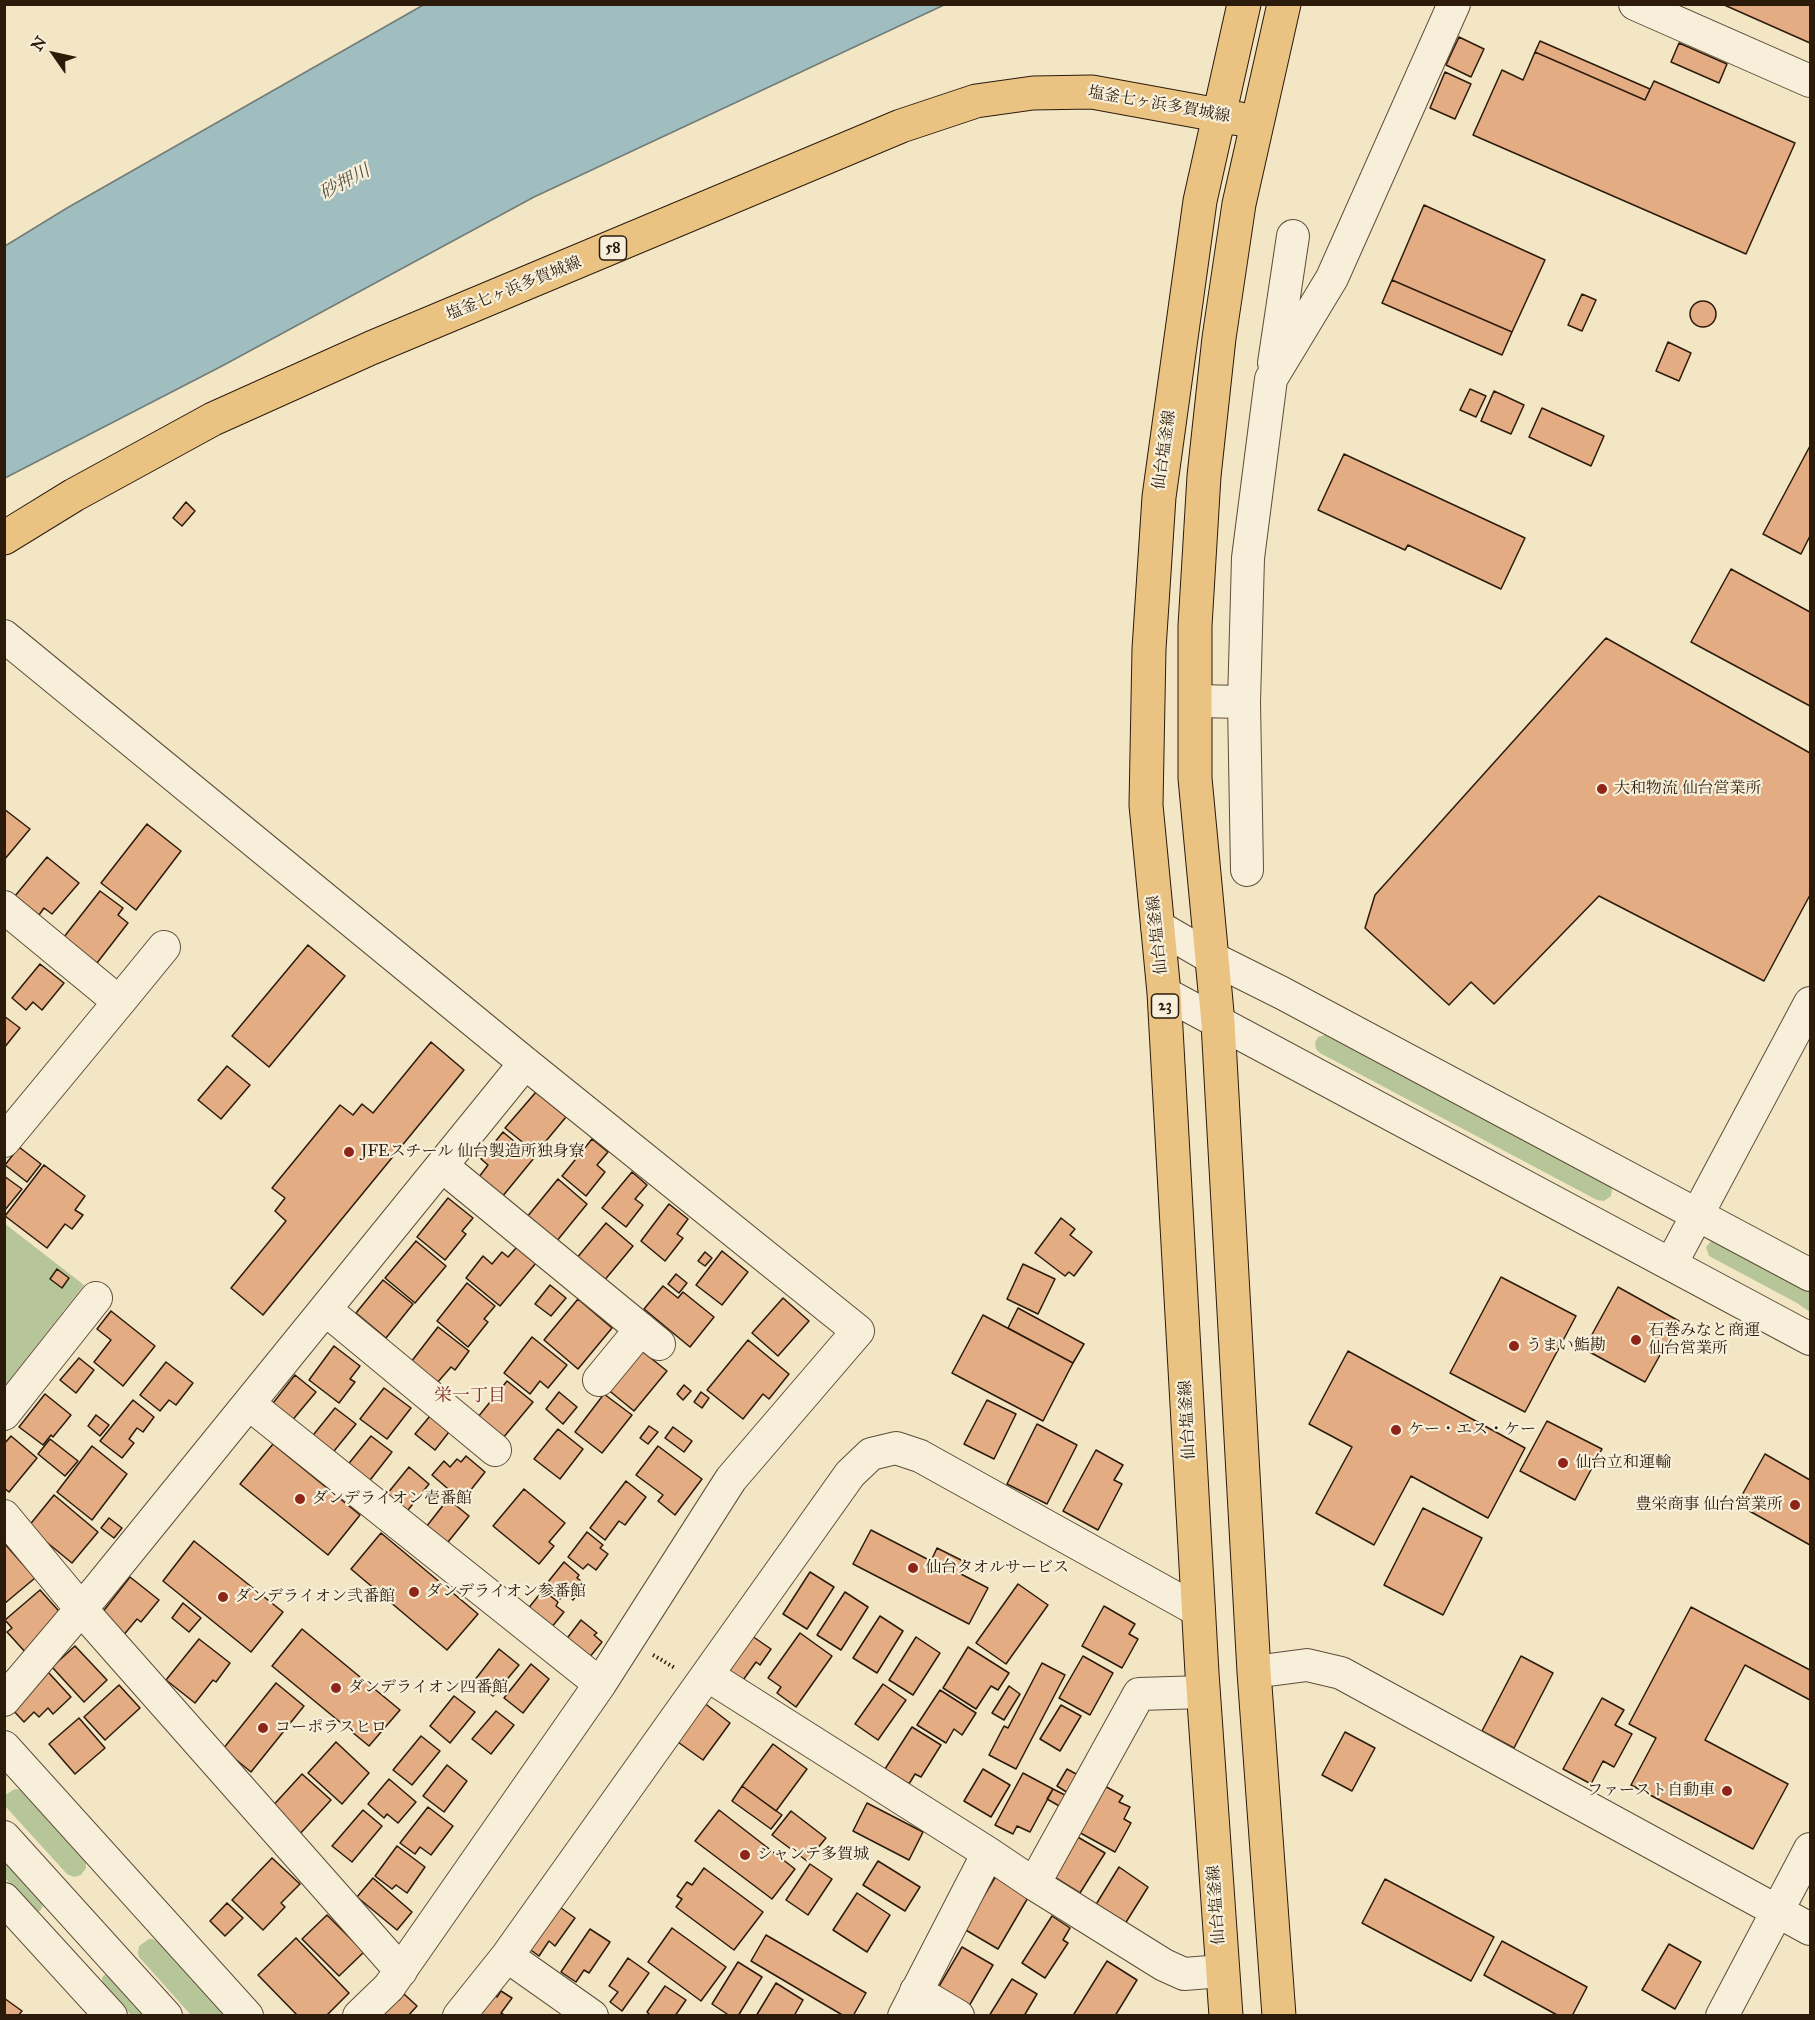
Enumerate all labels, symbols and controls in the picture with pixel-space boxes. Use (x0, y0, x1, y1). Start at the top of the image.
north arrow (24, 24, 84, 84)
text: N (27, 33, 50, 55)
street label: 塩釜七ヶ浜多賀城線 (1086, 83, 1232, 127)
water label: 砂押川 (316, 161, 374, 205)
road number: 58 (600, 236, 626, 260)
street label: 塩釜七ヶ浜多賀城線 (444, 253, 584, 325)
street label: 仙台塩釜線 (1150, 409, 1180, 491)
place label: 大和物流 仙台営業所 (1614, 779, 1761, 799)
marker: 大和物流 仙台営業所 (1595, 782, 1609, 796)
street label: 仙台塩釜線 (1144, 894, 1172, 976)
road number: 23 (1152, 994, 1178, 1018)
place label: JFEスチール 仙台製造所独身寮 (361, 1142, 585, 1162)
marker: JFEスチール 仙台製造所独身寮 (342, 1145, 356, 1159)
place label: 石巻みなと商運 仙台営業所 (1648, 1321, 1760, 1359)
marker: 石巻みなと商運 仙台営業所 (1629, 1333, 1643, 1347)
place label: うまい鮨勘 (1526, 1336, 1606, 1356)
marker: うまい鮨勘 (1507, 1339, 1521, 1353)
street label: 仙台塩釜線 (1176, 1380, 1200, 1460)
district label: 栄一丁目 (434, 1386, 506, 1408)
place label: ケー・エス・ケー (1408, 1420, 1536, 1440)
marker: ケー・エス・ケー (1389, 1423, 1403, 1437)
place label: 仙台立和運輸 (1575, 1453, 1671, 1473)
marker: 仙台立和運輸 (1556, 1456, 1570, 1470)
place label: ダンデライオン壱番館 (312, 1489, 472, 1509)
marker: ダンデライオン壱番館 (293, 1492, 307, 1506)
place label: 豊栄商事 仙台営業所 (1636, 1495, 1783, 1515)
marker: 豊栄商事 仙台営業所 (1788, 1498, 1802, 1512)
place label: 仙台タオルサービス (925, 1558, 1069, 1578)
marker: 仙台タオルサービス (906, 1561, 920, 1575)
place label: ダンデライオン参番館 (426, 1582, 586, 1602)
marker: ダンデライオン参番館 (407, 1585, 421, 1599)
place label: ダンデライオン弐番館 (235, 1587, 395, 1607)
marker: ダンデライオン弐番館 (216, 1590, 230, 1604)
place label: ダンデライオン四番館 (348, 1678, 508, 1698)
marker: ダンデライオン四番館 (329, 1681, 343, 1695)
place label: コーポラスヒロ (275, 1718, 387, 1738)
marker: コーポラスヒロ (256, 1721, 270, 1735)
place label: ファースト自動車 (1587, 1781, 1715, 1801)
marker: ファースト自動車 (1720, 1784, 1734, 1798)
place label: シャンテ多賀城 (757, 1845, 869, 1865)
marker: シャンテ多賀城 (738, 1848, 752, 1862)
street label: 仙台塩釜線 (1205, 1864, 1229, 1946)

